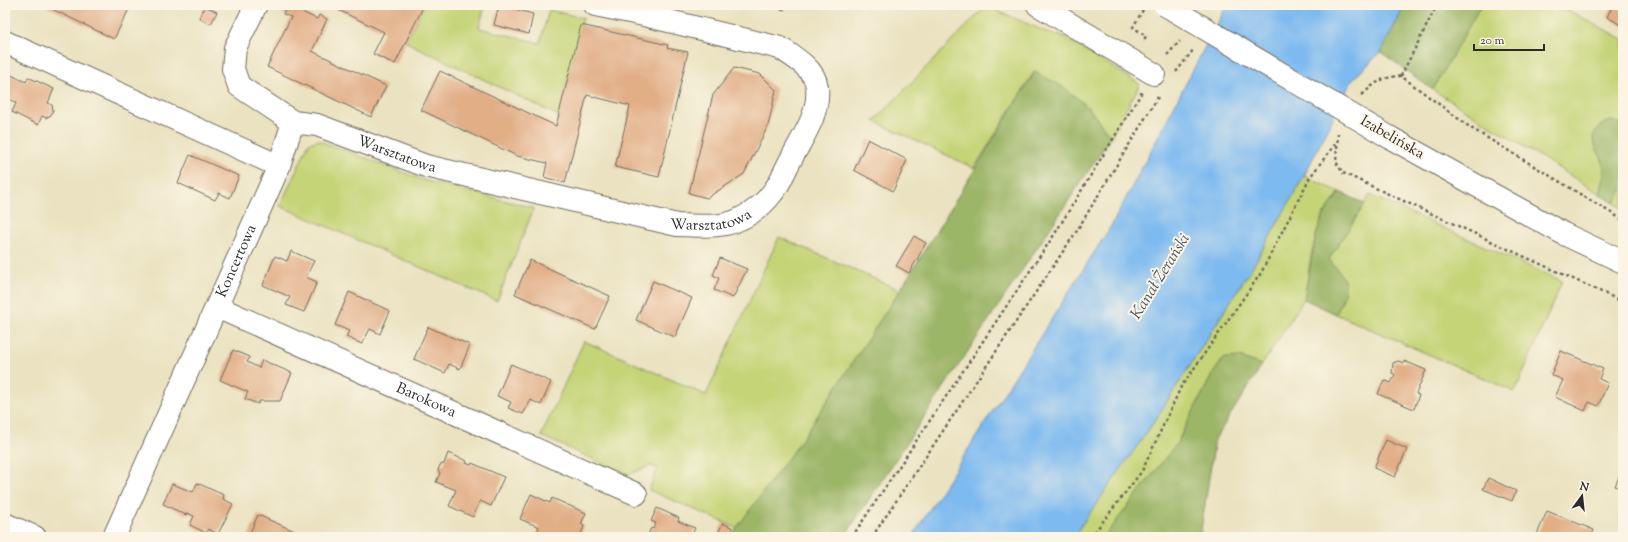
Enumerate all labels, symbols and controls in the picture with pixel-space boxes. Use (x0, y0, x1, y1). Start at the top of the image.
scale bar (1474, 26, 1544, 52)
text: 20 m (1480, 32, 1505, 50)
street label: Izabelińska (1356, 111, 1428, 165)
street label: Warsztatowa (354, 131, 438, 178)
street label: Warsztatowa (670, 204, 756, 236)
street label: Koncertowa (211, 221, 262, 301)
water label: Kanał Żerański (1126, 230, 1196, 324)
street label: Barokowa (393, 378, 460, 423)
north arrow (1562, 476, 1602, 516)
text: N (1577, 478, 1591, 496)

